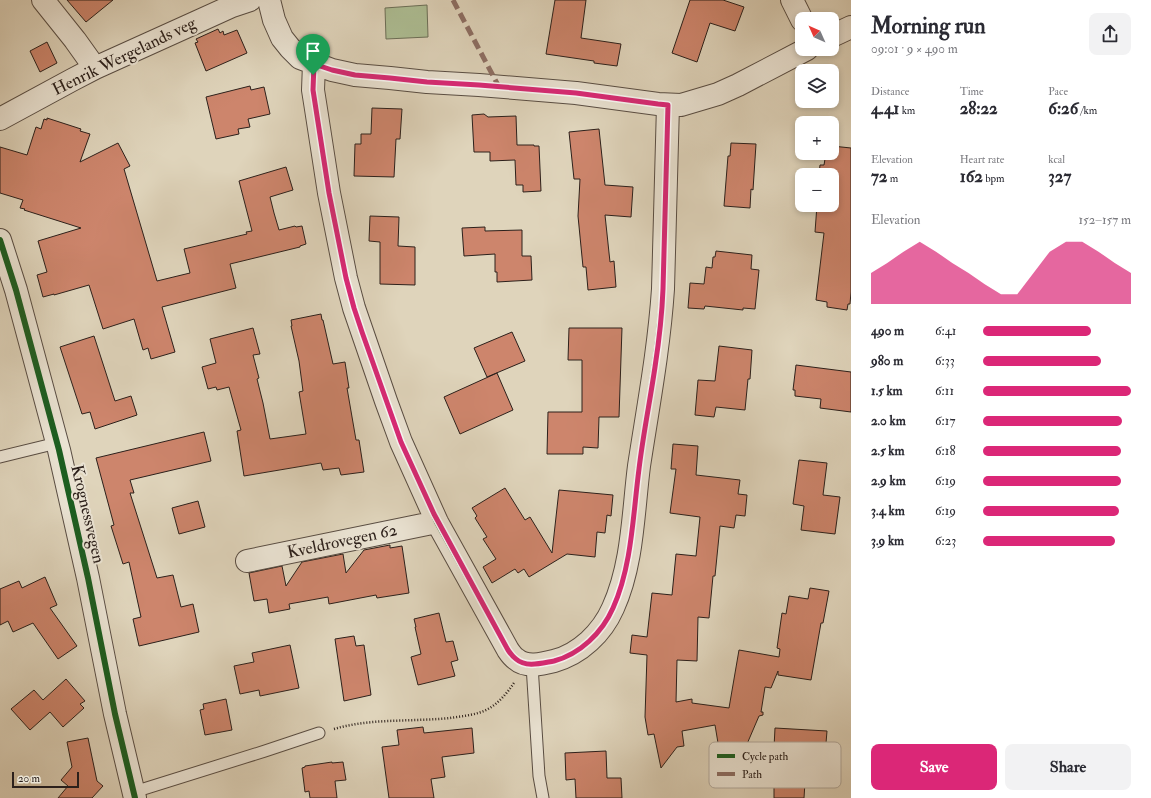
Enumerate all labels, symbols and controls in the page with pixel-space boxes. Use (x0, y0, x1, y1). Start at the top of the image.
street label: Henrik Wergelands veg (49, 12, 200, 100)
north arrow (795, 12, 839, 56)
map controls (795, 12, 839, 212)
text: Morning run (871, 12, 986, 40)
button: share (1089, 13, 1131, 55)
pin (296, 34, 330, 75)
icon: arrive (302, 40, 324, 62)
text: 09:01 · 9 × 490 m (871, 41, 958, 57)
button: layers (795, 64, 839, 108)
text: Distance (871, 85, 909, 98)
text: Time (960, 85, 984, 98)
text: Pace (1048, 85, 1068, 98)
text: 4.41 (871, 98, 899, 119)
text: 28:22 (960, 98, 998, 119)
text: 6:26 (1048, 98, 1078, 119)
text: km (899, 104, 915, 117)
text: /km (1078, 104, 1097, 117)
button: + (795, 116, 839, 160)
text: Elevation (871, 153, 913, 166)
text: Heart rate (960, 153, 1004, 166)
text: kcal (1048, 153, 1065, 166)
text: 72 (871, 166, 887, 187)
text: 162 (960, 166, 983, 187)
text: 327 (1048, 166, 1071, 187)
button: − (795, 168, 839, 212)
text: m (887, 172, 898, 185)
text: bpm (983, 172, 1005, 185)
text: Elevation (871, 212, 921, 228)
text: 152–157 m (1078, 212, 1131, 228)
text: 490 m (871, 323, 904, 339)
text: 6:41 (935, 323, 956, 339)
text: 980 m (871, 353, 903, 369)
text: 6:33 (935, 353, 955, 369)
text: 1.5 km (871, 383, 903, 399)
text: 6:11 (935, 383, 954, 399)
text: 2.0 km (871, 413, 906, 429)
text: 6:17 (935, 413, 955, 429)
text: 2.5 km (871, 443, 905, 459)
text: 6:18 (935, 443, 956, 459)
street label: Krognessvegen (66, 463, 110, 566)
text: 2.9 km (871, 473, 906, 489)
text: 6:19 (935, 473, 956, 489)
text: 3.4 km (871, 503, 905, 519)
text: 6:19 (935, 503, 956, 519)
street label: Kveldrovegen 62 (285, 519, 399, 563)
text: 3.9 km (871, 533, 904, 549)
text: 6:23 (935, 533, 956, 549)
legend (709, 742, 841, 788)
button: Save (871, 744, 997, 790)
button: Share (1005, 744, 1131, 790)
text: Cycle path (742, 750, 788, 764)
text: Path (742, 768, 762, 781)
scale bar (12, 770, 79, 789)
text: 20 m (18, 772, 40, 785)

